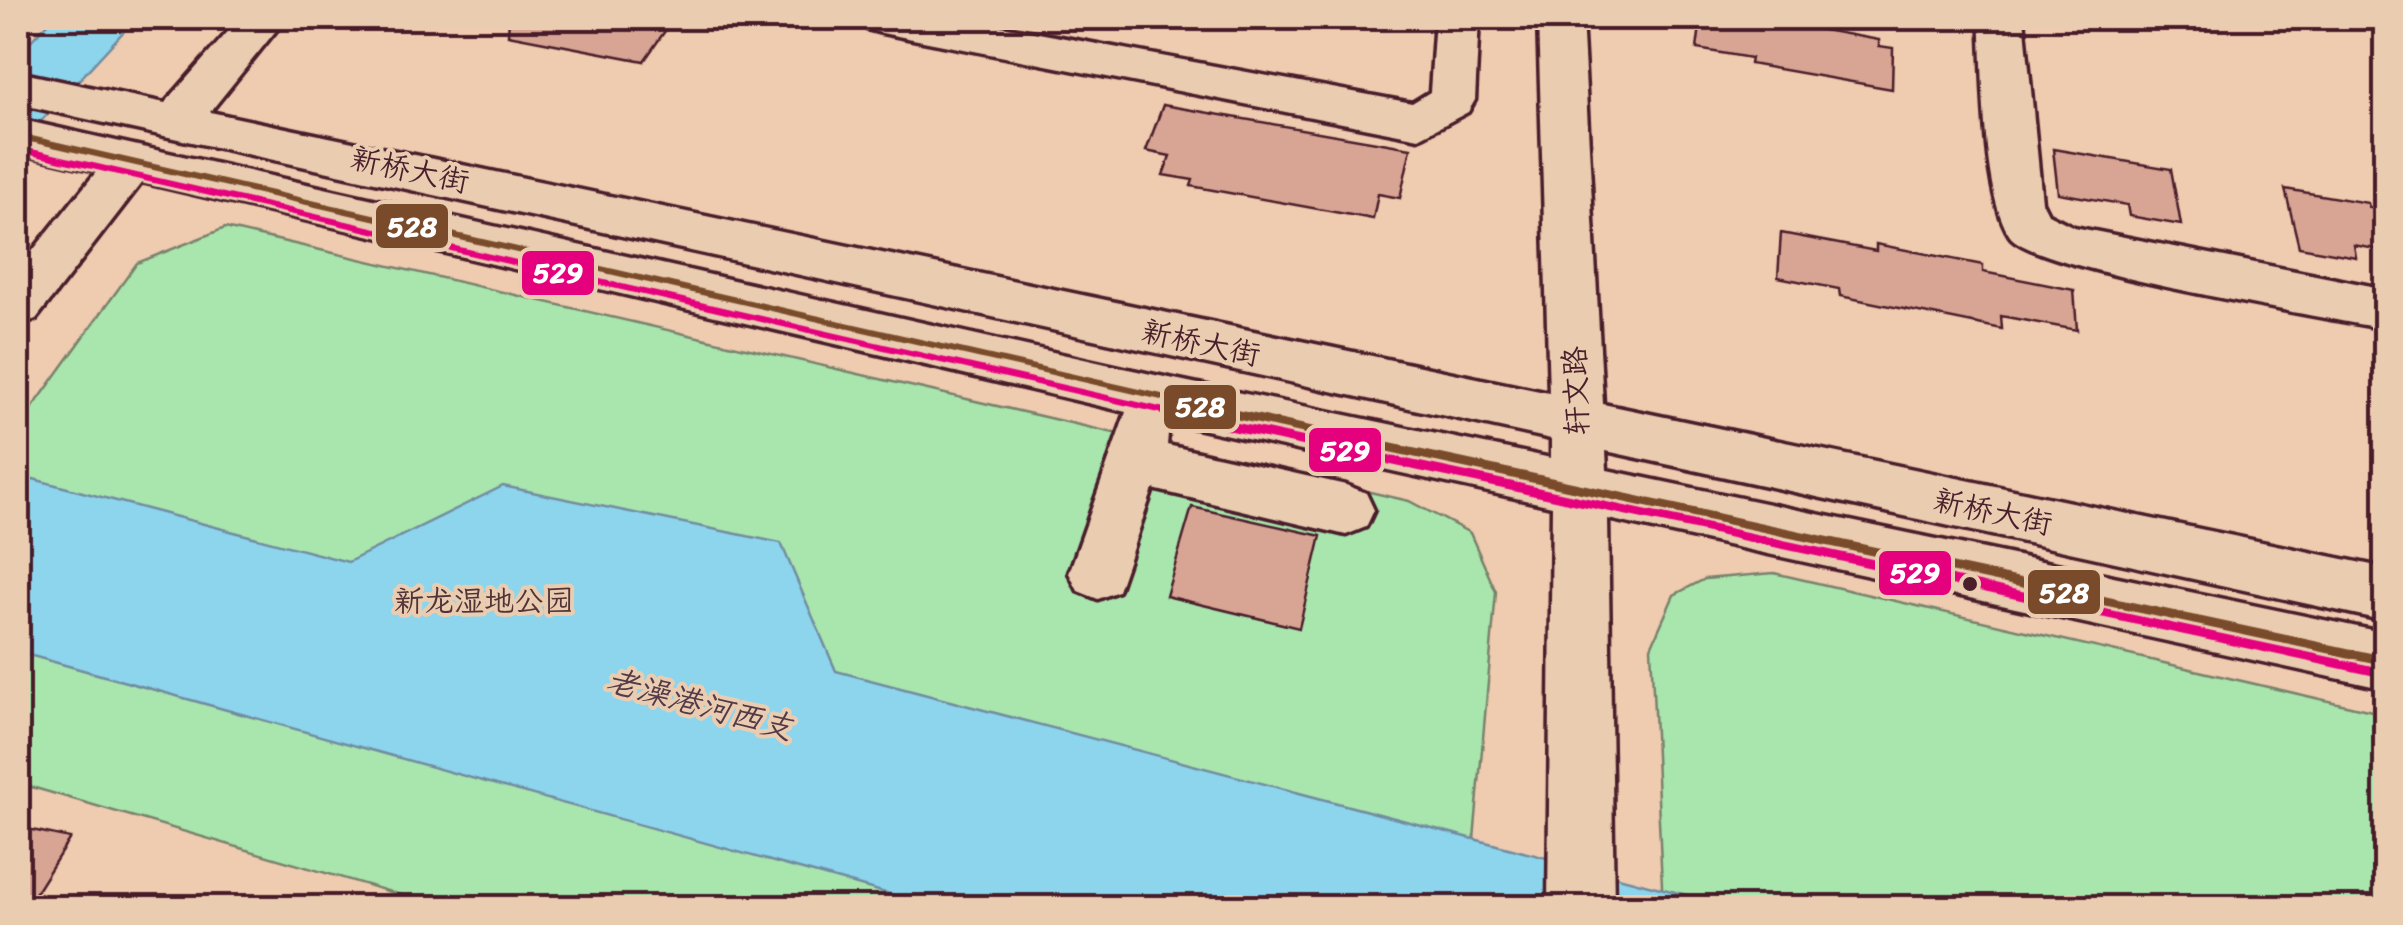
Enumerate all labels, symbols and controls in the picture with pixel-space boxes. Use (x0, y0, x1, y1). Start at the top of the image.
street label: 新桥大街 (346, 131, 474, 209)
line badge: 528 (374, 202, 450, 250)
text: 528 (387, 202, 437, 251)
text: 529 (533, 248, 583, 297)
line badge: 529 (520, 249, 596, 297)
street label: 新桥大街 (1137, 304, 1265, 382)
street label: 轩文路 (1547, 345, 1605, 437)
text: 528 (1175, 382, 1225, 431)
line badge: 528 (1162, 383, 1238, 431)
line badge: 529 (1307, 426, 1383, 474)
text: 529 (1320, 426, 1370, 475)
street label: 新桥大街 (1929, 473, 2057, 551)
text: 529 (1890, 548, 1940, 597)
line badge: 529 (1877, 549, 1953, 597)
line badge: 528 (2026, 568, 2102, 616)
text: 528 (2039, 568, 2089, 617)
park label: 新龙湿地公园 (394, 574, 574, 628)
unlabelled marker (1960, 574, 1980, 594)
water label: 老澡港河西支 (600, 652, 800, 757)

